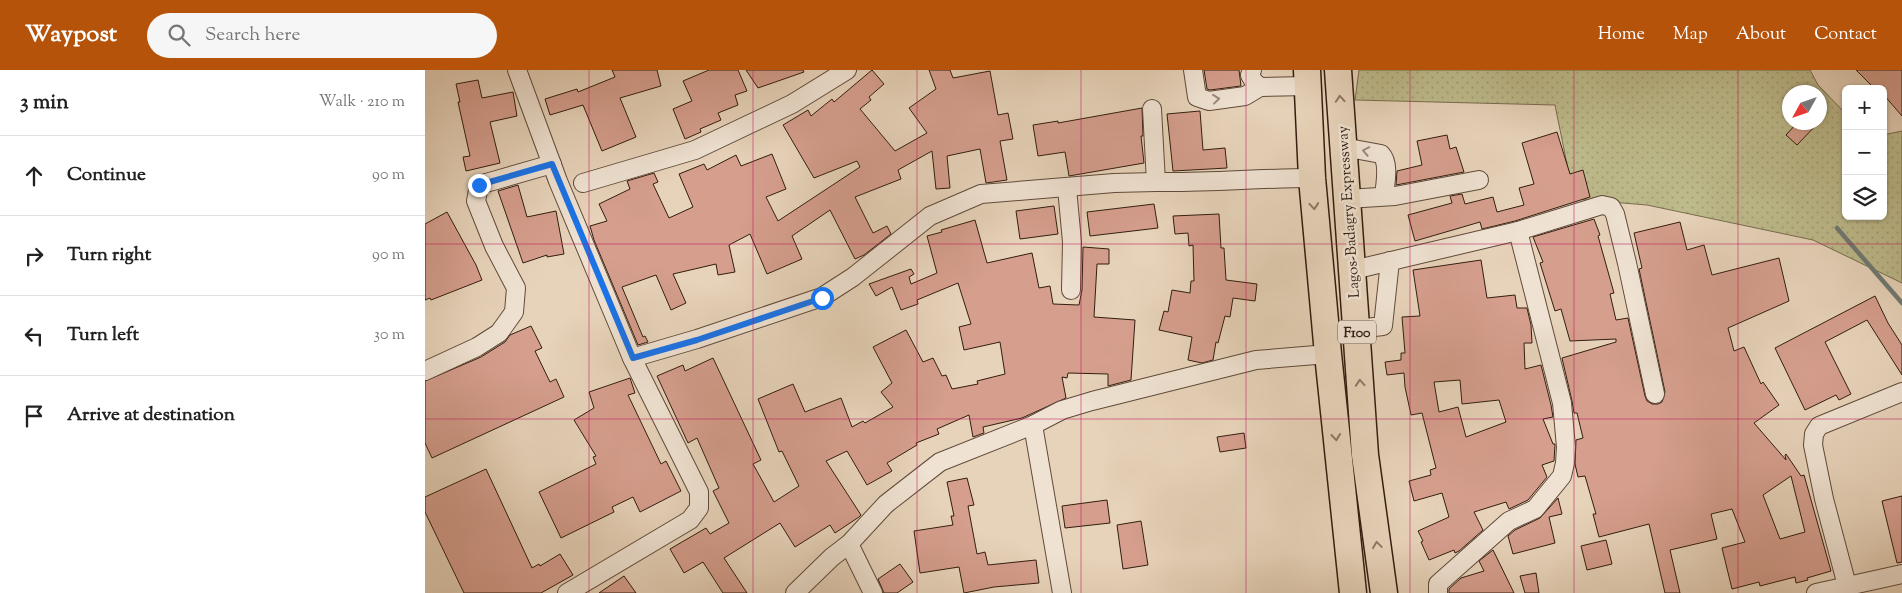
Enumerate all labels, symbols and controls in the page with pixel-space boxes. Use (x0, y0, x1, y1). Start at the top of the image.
search box (147, 13, 497, 58)
text: Waypost (25, 18, 117, 52)
icon: search (165, 21, 193, 49)
text: Search here (205, 22, 300, 49)
text: Home (1598, 22, 1645, 48)
text: Map (1673, 22, 1708, 48)
text: About (1736, 22, 1786, 48)
text: Contact (1814, 22, 1877, 48)
north arrow (1782, 85, 1827, 130)
map controls (1842, 85, 1887, 220)
button: + (1842, 85, 1887, 130)
text: 3 min (20, 88, 69, 118)
text: Walk · 210 m (319, 91, 405, 114)
one-way arrow (1212, 94, 1220, 105)
one-way arrow (1335, 95, 1346, 103)
street label: Lagos-Badagry Expressway (1333, 125, 1366, 299)
button: − (1842, 130, 1887, 175)
one-way arrow (1362, 147, 1371, 157)
icon: ahead (20, 162, 48, 190)
text: Continue (67, 162, 146, 189)
text: 90 m (372, 164, 405, 187)
route end (468, 174, 491, 197)
button: layers (1842, 175, 1887, 220)
one-way arrow (1309, 202, 1320, 210)
icon: right (20, 242, 48, 270)
text: Turn right (67, 242, 151, 269)
text: 90 m (372, 244, 405, 267)
route start (811, 287, 834, 310)
road number: F100 (1338, 320, 1376, 344)
icon: left (20, 322, 48, 350)
text: Turn left (67, 322, 139, 349)
text: 30 m (374, 324, 405, 347)
one-way arrow (1355, 379, 1366, 387)
icon: arrive (20, 402, 48, 430)
text: Arrive at destination (67, 402, 235, 429)
one-way arrow (1331, 434, 1342, 442)
one-way arrow (1372, 540, 1383, 548)

